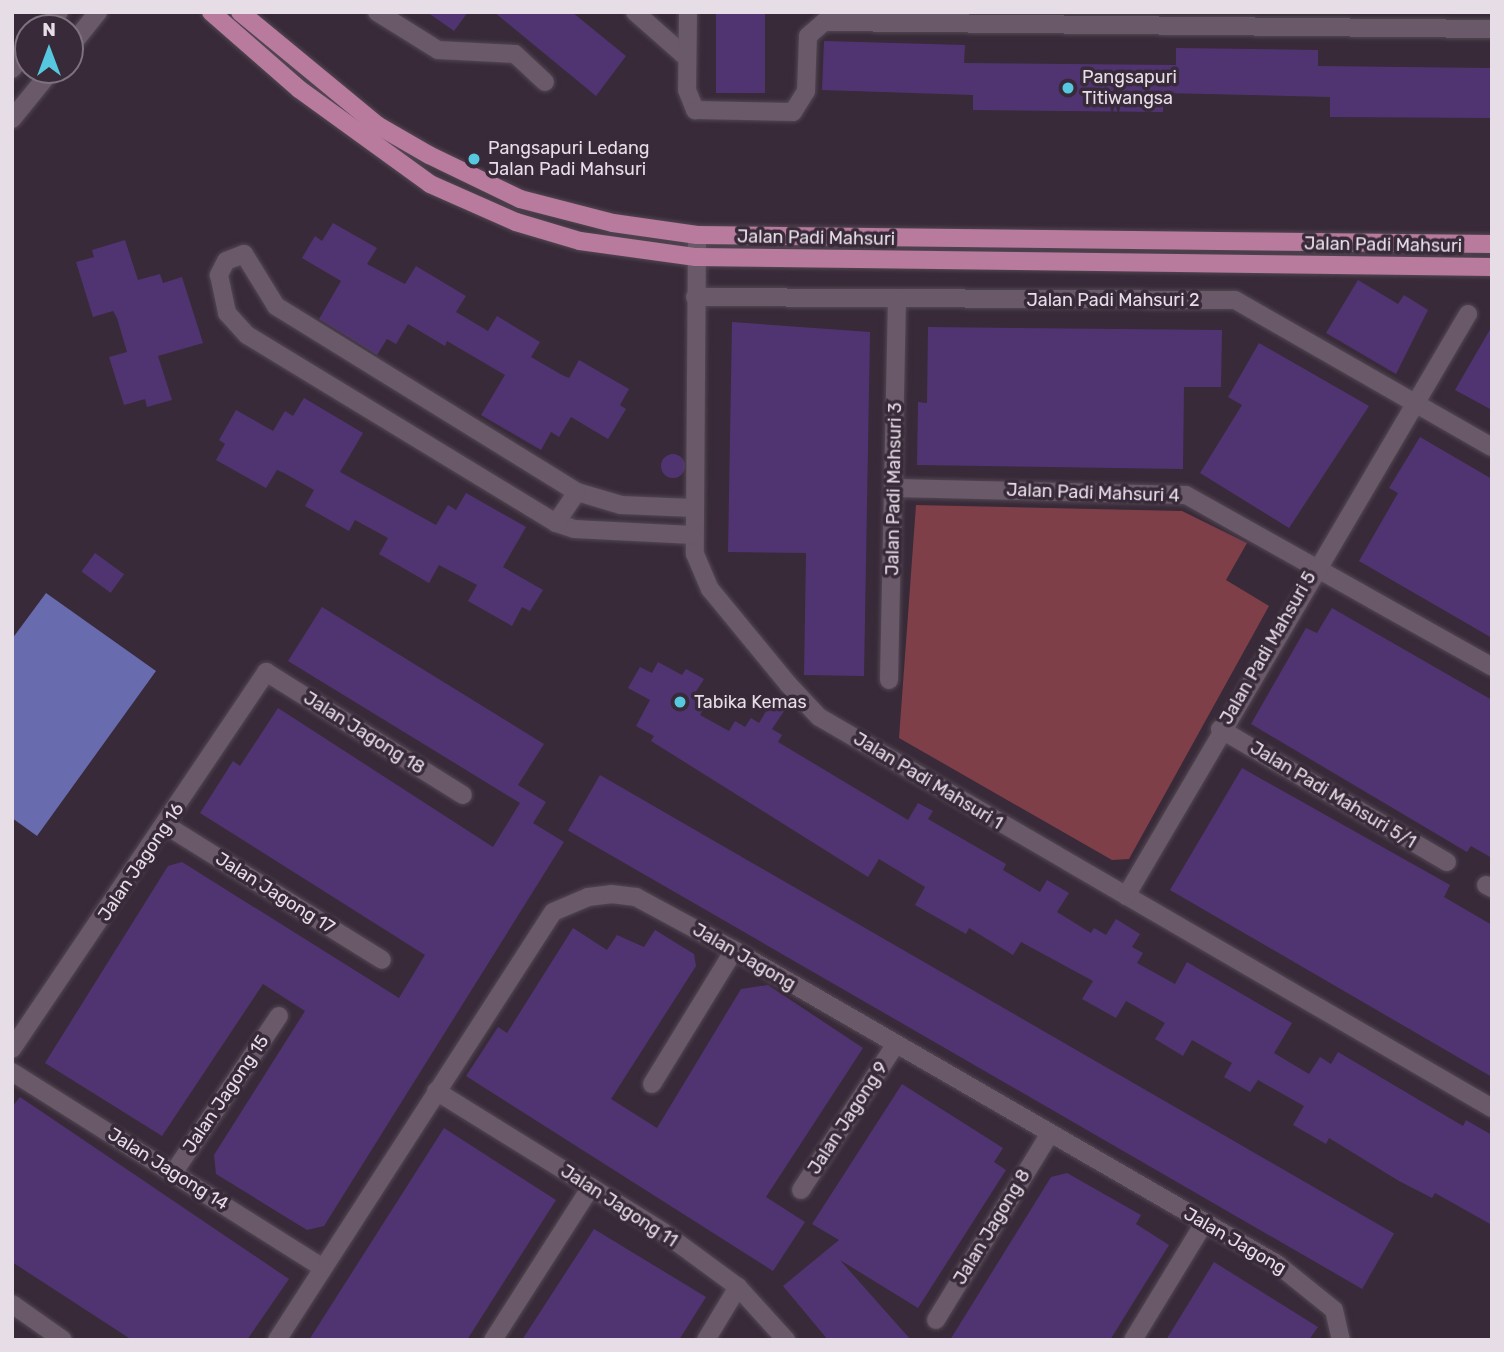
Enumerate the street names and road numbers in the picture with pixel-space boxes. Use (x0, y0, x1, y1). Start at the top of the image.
street label: Jalan Padi Mahsuri (737, 226, 895, 250)
street label: Jalan Padi Mahsuri (1304, 233, 1462, 257)
street label: Jalan Padi Mahsuri 2 (1026, 289, 1200, 311)
street label: Jalan Padi Mahsuri 3 (882, 402, 906, 576)
street label: Jalan Padi Mahsuri 4 (1006, 479, 1180, 507)
street label: Jalan Padi Mahsuri 5 (1215, 568, 1321, 728)
street label: Jalan Jagong 18 (300, 687, 428, 779)
street label: Jalan Padi Mahsuri 1 (849, 728, 1007, 834)
street label: Jalan Padi Mahsuri 5/1 (1246, 737, 1420, 853)
street label: Jalan Jagong 16 (93, 799, 189, 925)
street label: Jalan Jagong 17 (212, 848, 338, 938)
street label: Jalan Jagong (689, 919, 799, 995)
street label: Jalan Jagong 15 (179, 1031, 273, 1157)
street label: Jalan Jagong 9 (804, 1058, 892, 1178)
street label: Jalan Jagong 14 (104, 1123, 232, 1215)
street label: Jalan Jagong 11 (557, 1160, 681, 1252)
street label: Jalan Jagong 8 (949, 1165, 1035, 1289)
street label: Jalan Jagong (1180, 1203, 1290, 1279)

